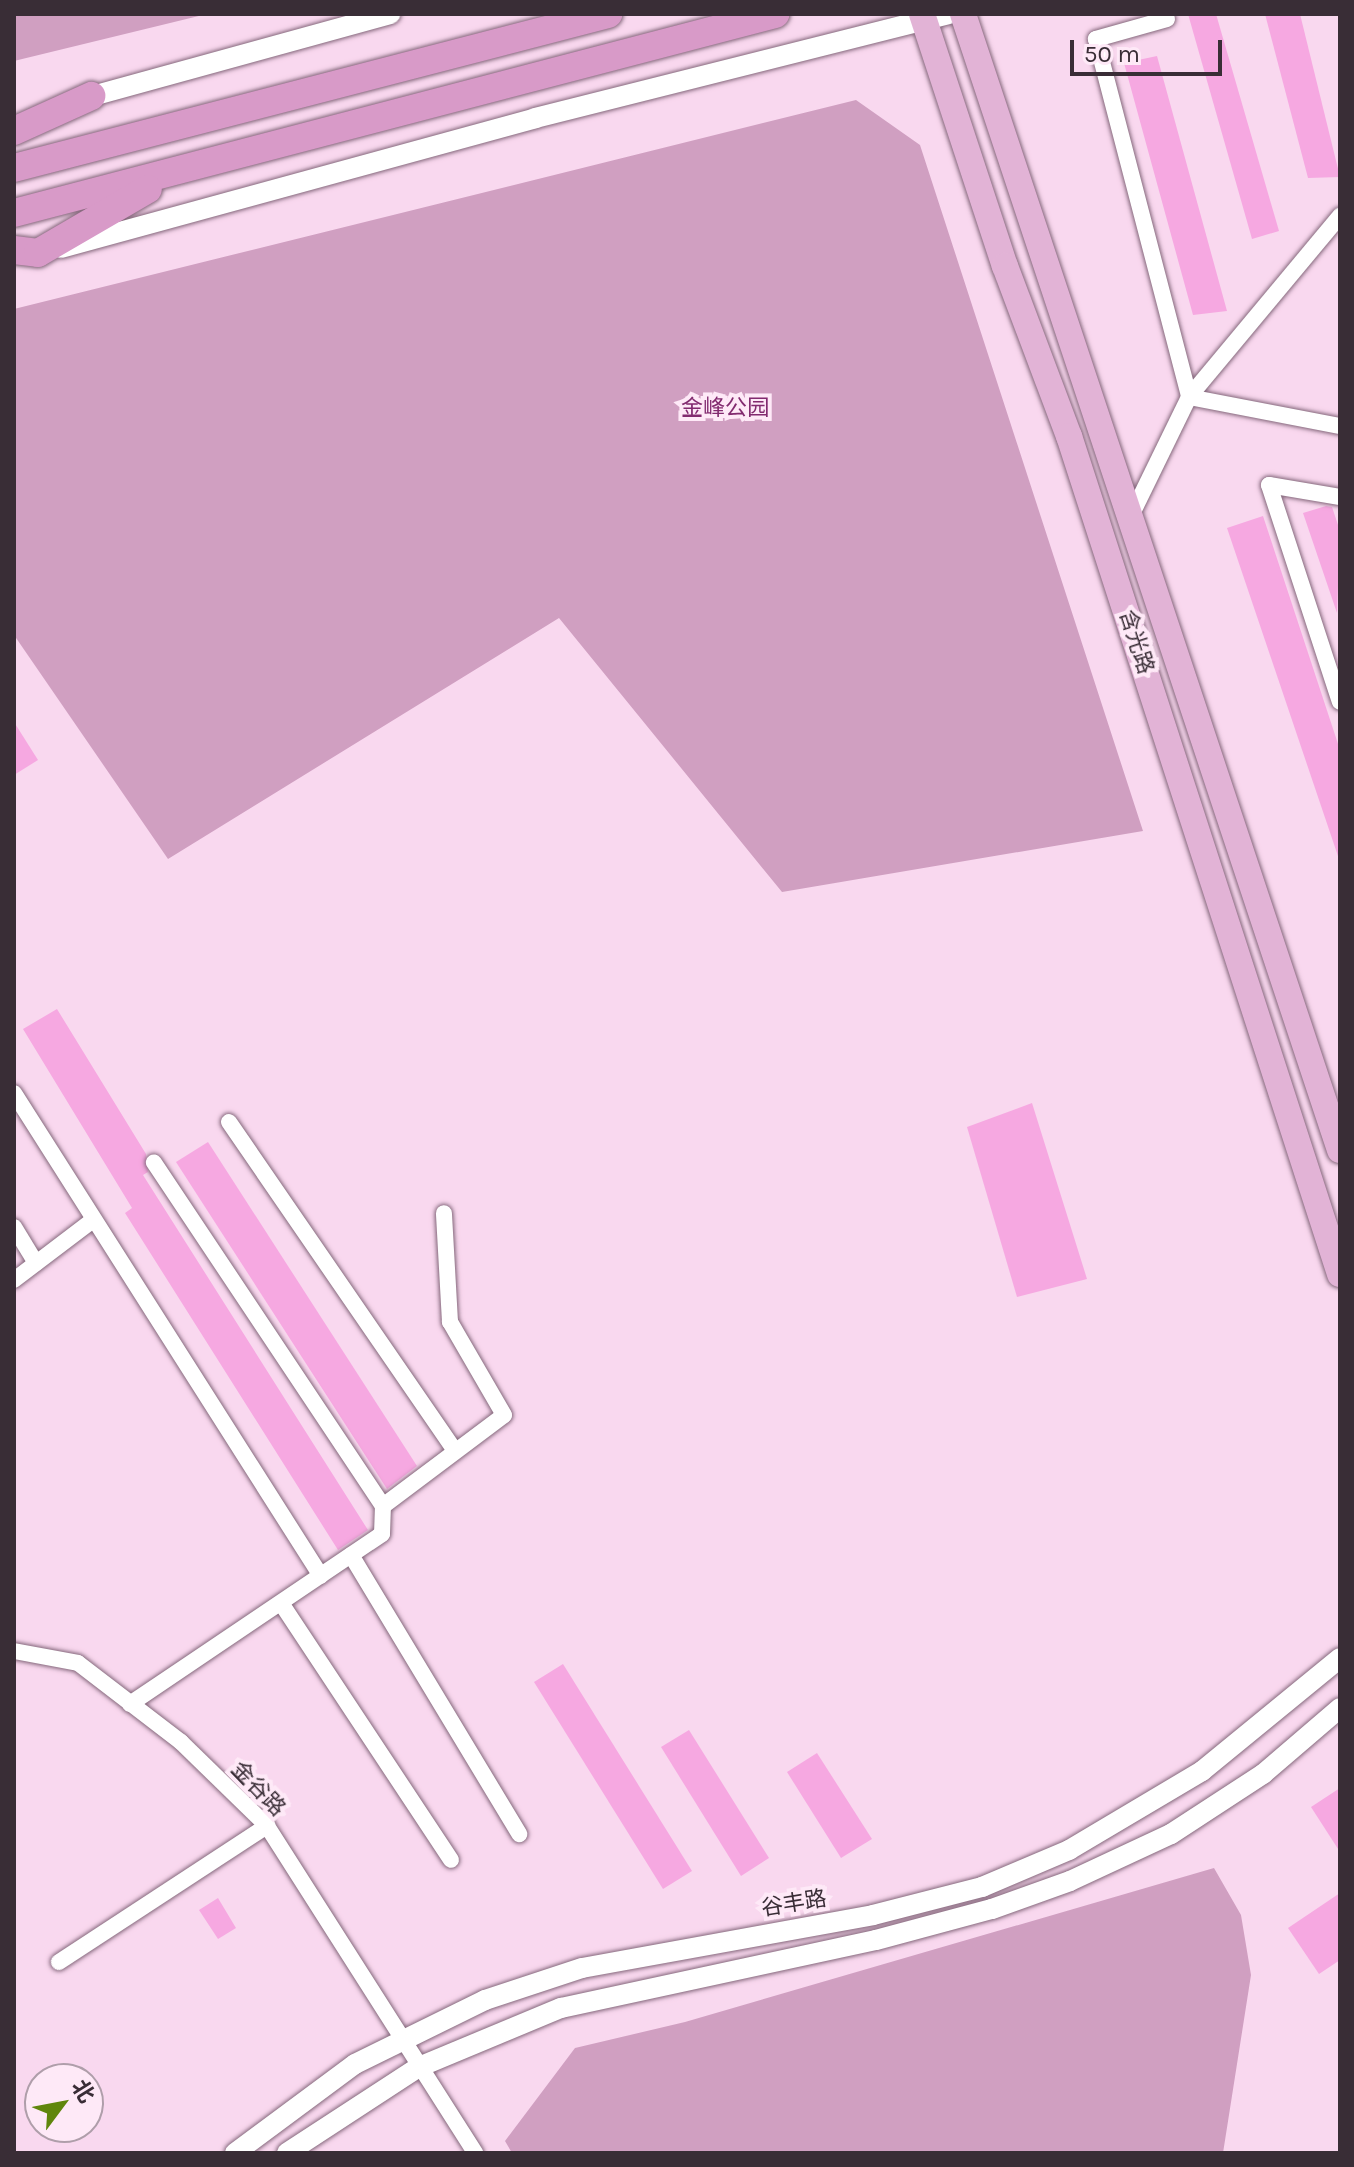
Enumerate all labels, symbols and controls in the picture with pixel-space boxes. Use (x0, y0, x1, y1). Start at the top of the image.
scale bar (1074, 24, 1226, 74)
text: 50 m (1084, 40, 1140, 68)
park label: 金峰公园 (681, 396, 769, 422)
street label: 含光路 (1113, 607, 1159, 677)
street label: 金谷路 (226, 1756, 290, 1822)
street label: 谷丰路 (759, 1886, 829, 1922)
north arrow (24, 2063, 104, 2143)
text: 北 (66, 2075, 100, 2108)

